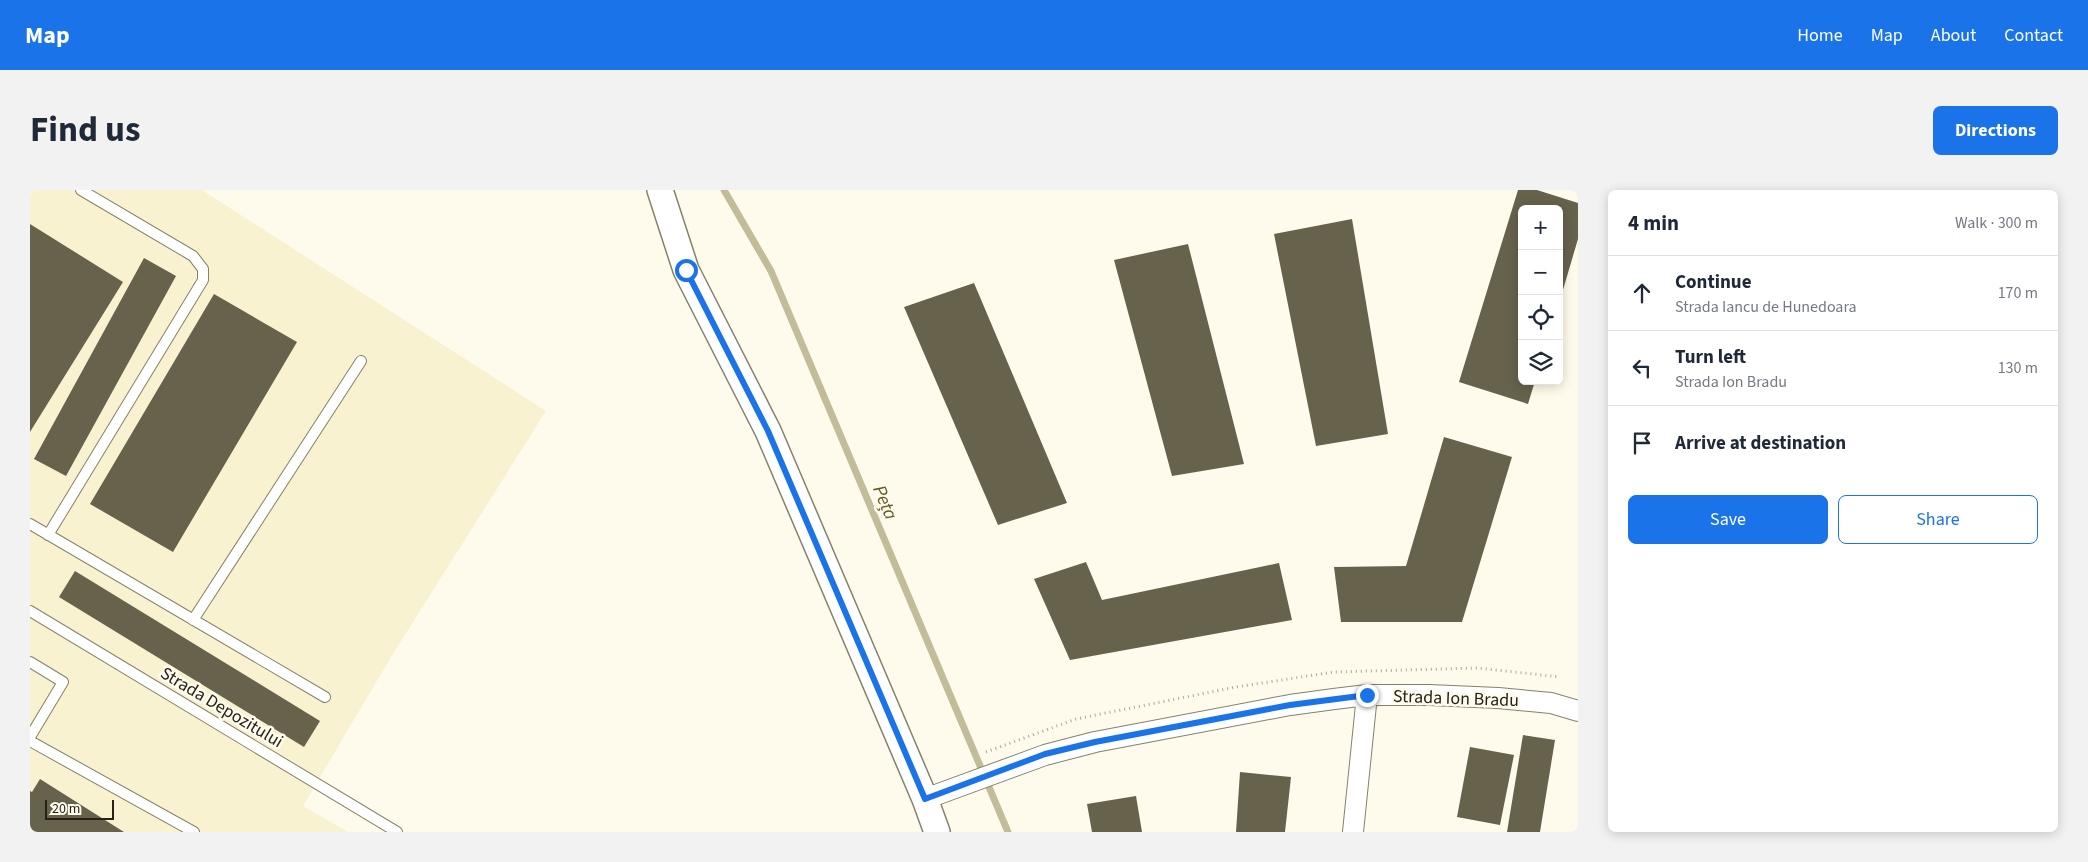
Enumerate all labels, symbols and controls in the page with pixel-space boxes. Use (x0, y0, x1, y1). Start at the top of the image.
text: Map (25, 18, 70, 53)
text: Home (1797, 23, 1843, 48)
text: Map (1871, 23, 1903, 48)
text: About (1931, 23, 1976, 48)
text: Contact (2004, 23, 2063, 48)
text: Find us (30, 105, 140, 155)
button: Directions (1933, 106, 2058, 155)
map controls (1518, 205, 1563, 385)
button: + (1518, 205, 1563, 250)
text: 4 min (1628, 208, 1679, 238)
text: Walk · 300 m (1955, 212, 2038, 234)
button: − (1518, 250, 1563, 295)
route start (675, 259, 698, 282)
text: Continue (1675, 269, 1752, 296)
icon: ahead (1628, 279, 1656, 307)
text: 170 m (1998, 282, 2038, 304)
button: locate (1518, 295, 1563, 340)
text: Strada Iancu de Hunedoara (1675, 296, 1857, 318)
button: layers (1518, 340, 1563, 385)
text: Turn left (1675, 344, 1746, 371)
icon: left (1628, 354, 1656, 382)
text: 130 m (1998, 357, 2038, 379)
text: Strada Ion Bradu (1675, 371, 1787, 393)
icon: arrive (1628, 429, 1656, 457)
text: Arrive at destination (1675, 430, 1846, 457)
water label: Peța (865, 481, 904, 524)
button: Save (1628, 495, 1828, 544)
button: Share (1838, 495, 2038, 544)
street label: Strada Depozitului (156, 661, 288, 754)
route end (1356, 684, 1379, 707)
street label: Strada Ion Bradu (1393, 684, 1519, 713)
scale bar (45, 797, 114, 820)
text: 20 m (52, 799, 80, 819)

